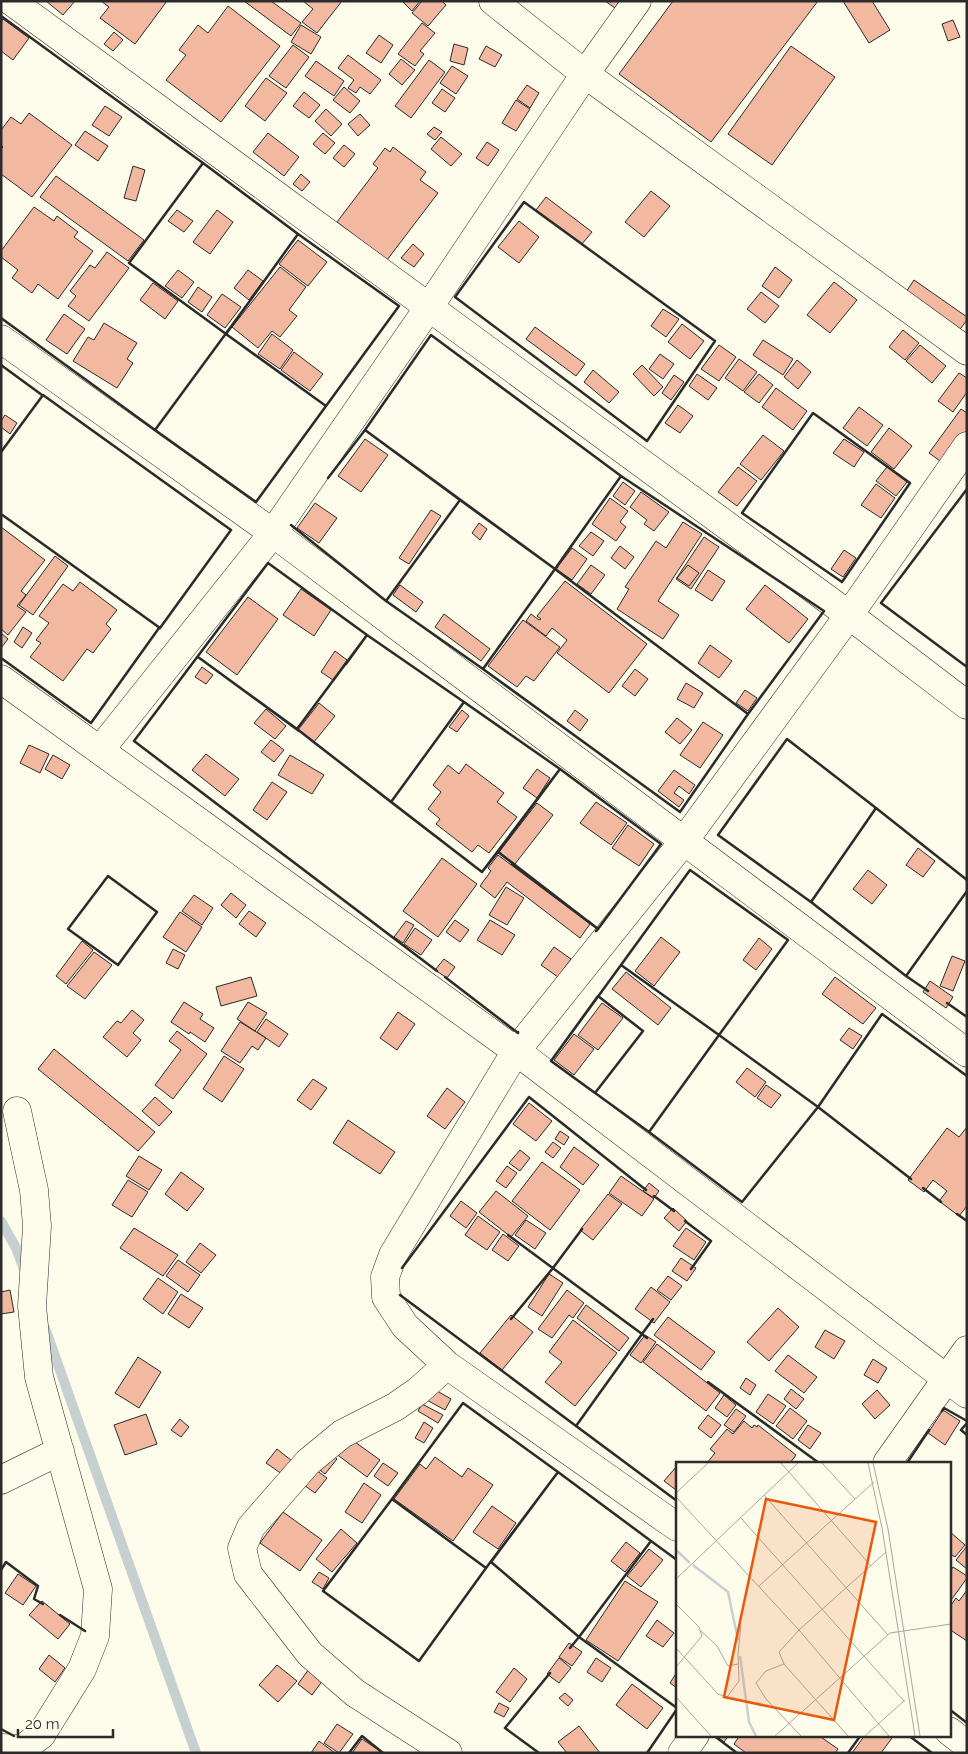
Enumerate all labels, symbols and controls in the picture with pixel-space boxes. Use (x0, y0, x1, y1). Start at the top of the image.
inset map (676, 1462, 950, 1736)
scale bar (18, 1706, 112, 1738)
text: 20 m (25, 1715, 60, 1733)

